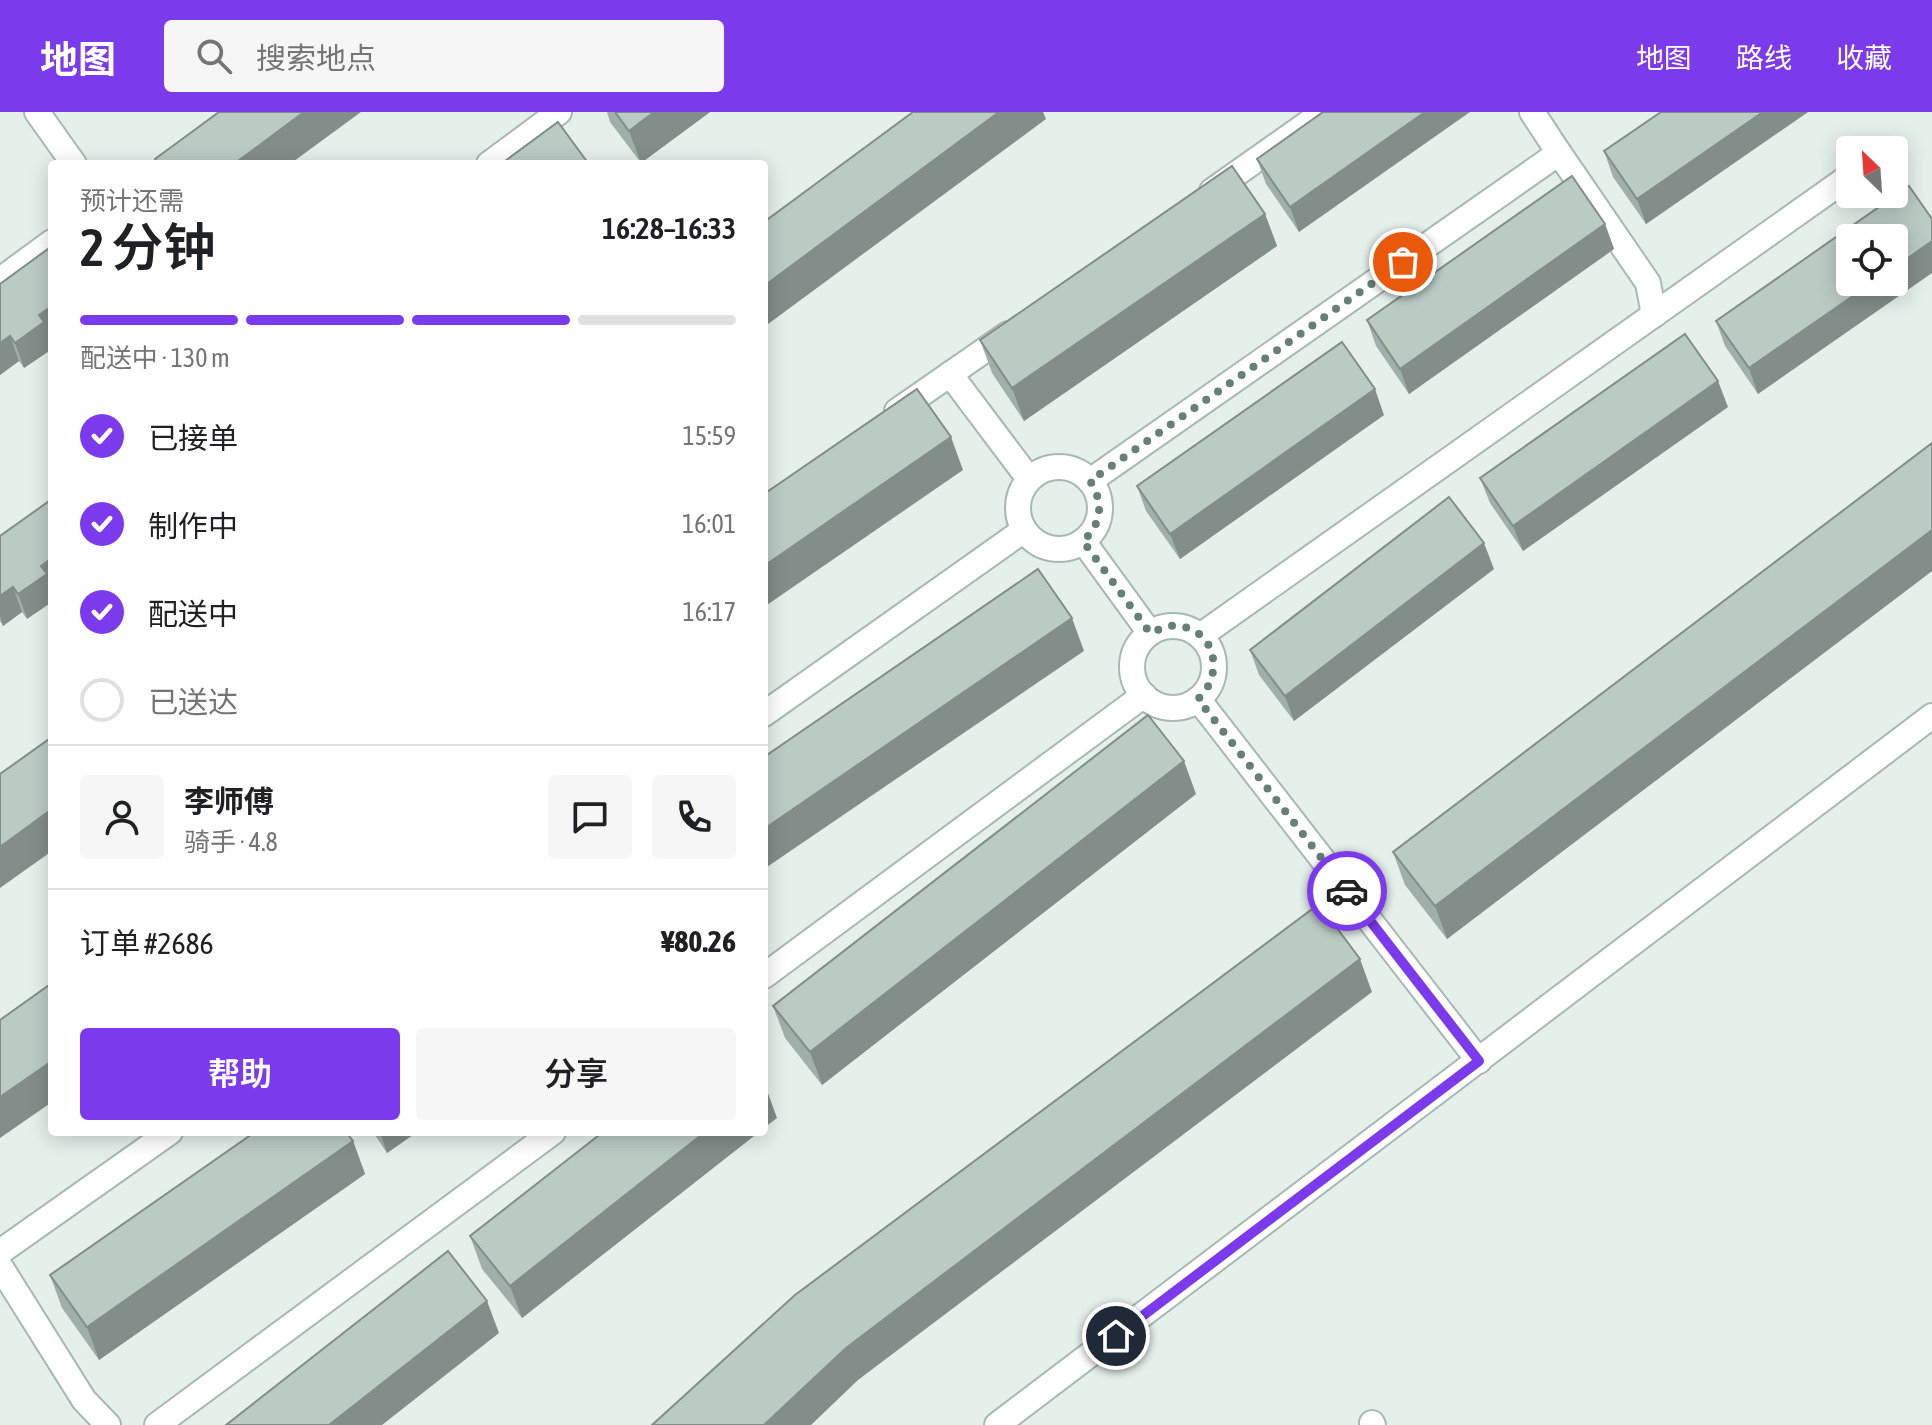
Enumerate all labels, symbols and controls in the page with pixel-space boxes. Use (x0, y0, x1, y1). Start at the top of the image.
search box (164, 20, 724, 92)
icon: search (192, 34, 236, 78)
text: 地图 (40, 38, 116, 81)
text: 搜索地点 (256, 41, 376, 75)
text: 地图 (1636, 42, 1692, 74)
text: 路线 (1736, 42, 1792, 74)
text: 收藏 (1836, 42, 1892, 74)
north arrow (1836, 136, 1908, 208)
map controls (1836, 136, 1908, 296)
text: 预计还需 (80, 186, 184, 216)
text: 16:28–16:33 (602, 211, 736, 245)
text: 2 分钟 (80, 217, 216, 277)
button: locate (1836, 224, 1908, 296)
pin (1369, 228, 1437, 296)
icon: bag (1381, 240, 1425, 284)
text: 配送中 · 130 m (80, 343, 230, 373)
icon: check (80, 414, 124, 458)
text: 已接单 (148, 421, 238, 455)
text: 15:59 (682, 421, 736, 451)
icon: check (80, 502, 124, 546)
text: 制作中 (148, 509, 238, 543)
text: 16:01 (682, 509, 736, 539)
icon: check (80, 590, 124, 634)
text: 配送中 (148, 597, 238, 631)
text: 16:17 (682, 597, 736, 627)
text: 已送达 (148, 685, 238, 719)
button: person (80, 775, 164, 859)
button: chat (548, 775, 632, 859)
button: phone (652, 775, 736, 859)
text: 李师傅 (184, 784, 274, 818)
text: 骑手 · 4.8 (184, 827, 278, 857)
courier (1307, 851, 1387, 931)
icon: car (1325, 869, 1369, 913)
text: ¥80.26 (661, 924, 736, 958)
text: 订单 #2686 (80, 926, 214, 960)
button: 帮助 (80, 1028, 400, 1120)
button: 分享 (416, 1028, 736, 1120)
pin (1082, 1302, 1150, 1370)
icon: home (1094, 1314, 1138, 1358)

